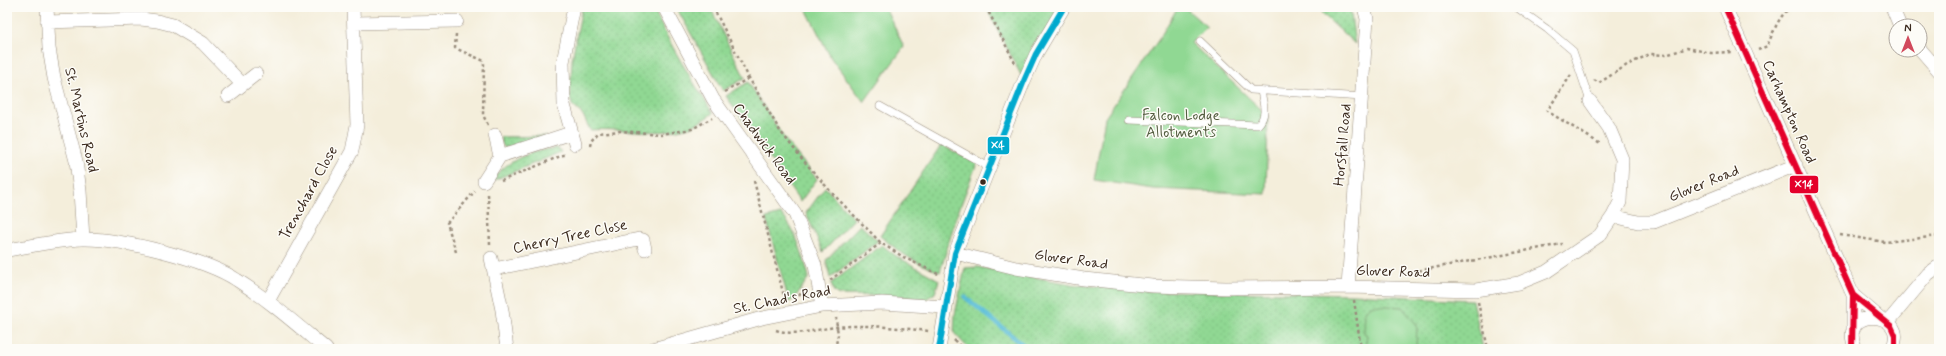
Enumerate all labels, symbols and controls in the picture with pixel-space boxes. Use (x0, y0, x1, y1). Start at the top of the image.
north arrow (1888, 18, 1928, 58)
text: N (1904, 22, 1912, 36)
street label: Carhampton Road (1757, 57, 1821, 167)
street label: St. Martins Road (59, 66, 103, 175)
street label: Chadwick Road (728, 99, 800, 189)
street label: Horsfall Road (1329, 103, 1357, 187)
park label: Falcon Lodge Allotments (1142, 106, 1220, 143)
line badge: X4 (987, 136, 1010, 155)
text: X4 (991, 139, 1005, 153)
street label: Trenchard Close (275, 142, 343, 244)
street label: Glover Road (1666, 161, 1742, 207)
line badge: X14 (1789, 175, 1819, 194)
unlabelled marker (978, 177, 988, 187)
text: X14 (1795, 178, 1814, 192)
street label: Cherry Tree Close (511, 215, 629, 259)
street label: Glover Road (1033, 245, 1109, 275)
street label: Glover Road (1355, 261, 1431, 283)
street label: St. Chad's Road (731, 281, 833, 319)

